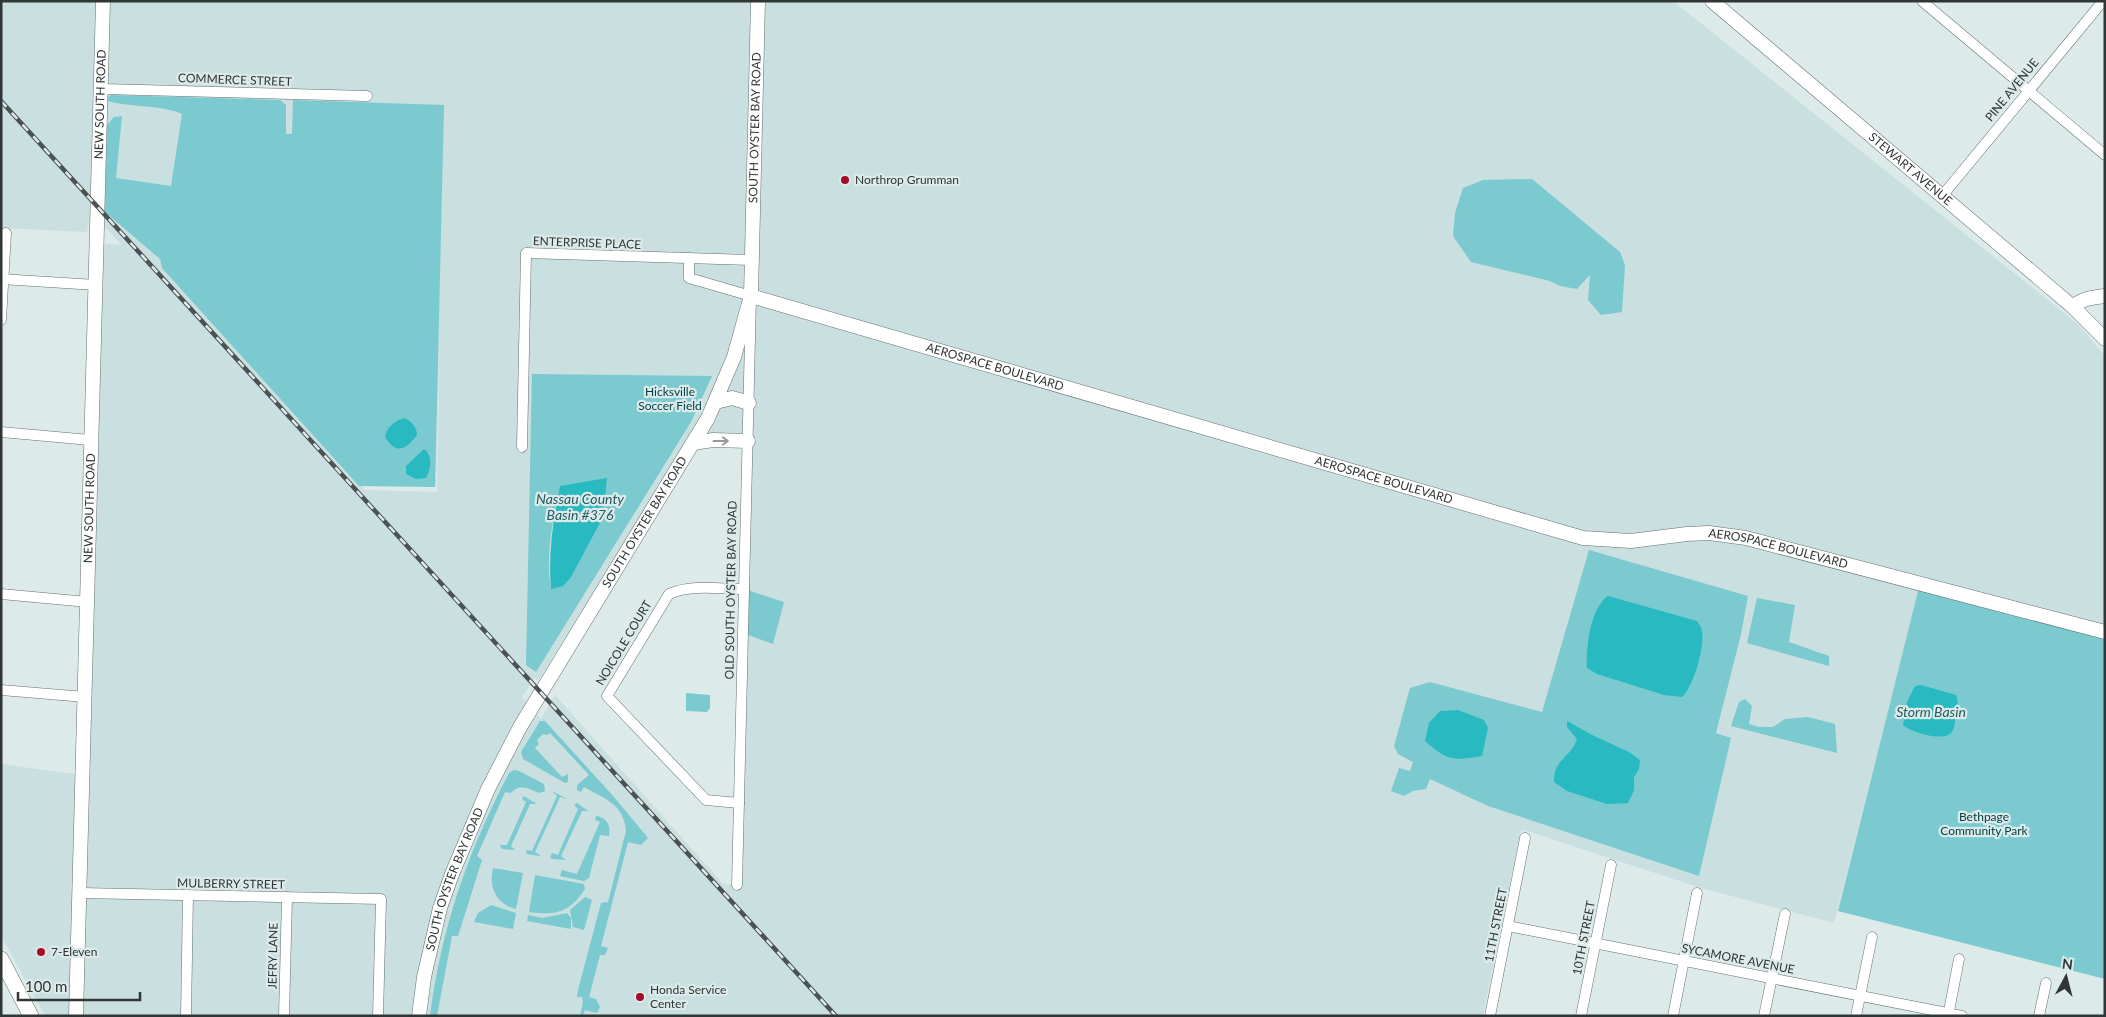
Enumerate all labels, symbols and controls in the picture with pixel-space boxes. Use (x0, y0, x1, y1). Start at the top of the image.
street label: NEW SOUTH ROAD (91, 49, 109, 159)
street label: SOUTH OYSTER BAY ROAD (745, 52, 764, 203)
street label: PINE AVENUE (1982, 55, 2042, 124)
street label: COMMERCE STREET (178, 70, 292, 89)
street label: STEWART AVENUE (1866, 129, 1956, 208)
place label: Northrop Grumman (855, 172, 959, 187)
marker: Northrop Grumman (839, 174, 851, 186)
street label: ENTERPRISE PLACE (533, 233, 642, 252)
street label: AEROSPACE BOULEVARD (924, 339, 1066, 394)
park label: Hicksville Soccer Field (638, 384, 702, 413)
one-way arrow (712, 436, 729, 446)
street label: AEROSPACE BOULEVARD (1313, 452, 1455, 507)
street label: NEW SOUTH ROAD (80, 453, 98, 563)
street label: SOUTH OYSTER BAY ROAD (599, 454, 690, 590)
water label: Nassau County Basin #376 (536, 490, 624, 523)
street label: OLD SOUTH OYSTER BAY ROAD (721, 500, 740, 680)
street label: AEROSPACE BOULEVARD (1708, 525, 1850, 571)
street label: NOICOLE COURT (592, 598, 655, 688)
water label: Storm Basin (1896, 703, 1966, 720)
street label: SOUTH OYSTER BAY ROAD (422, 805, 486, 952)
park label: Bethpage Community Park (1940, 809, 2029, 838)
street label: MULBERRY STREET (177, 875, 285, 892)
street label: 11TH STREET (1481, 887, 1510, 963)
street label: 10TH STREET (1569, 900, 1598, 976)
street label: JEFRY LANE (264, 923, 281, 989)
street label: SYCAMORE AVENUE (1680, 940, 1796, 977)
place label: 7-Eleven (51, 944, 97, 959)
marker: 7-Eleven (35, 946, 47, 958)
north arrow (2041, 952, 2091, 1002)
text: N (2061, 955, 2074, 973)
scale bar (18, 970, 140, 1002)
text: 100 m (25, 977, 67, 995)
place label: Honda Service Center (650, 982, 726, 1011)
marker: Honda Service Center (634, 991, 646, 1003)

